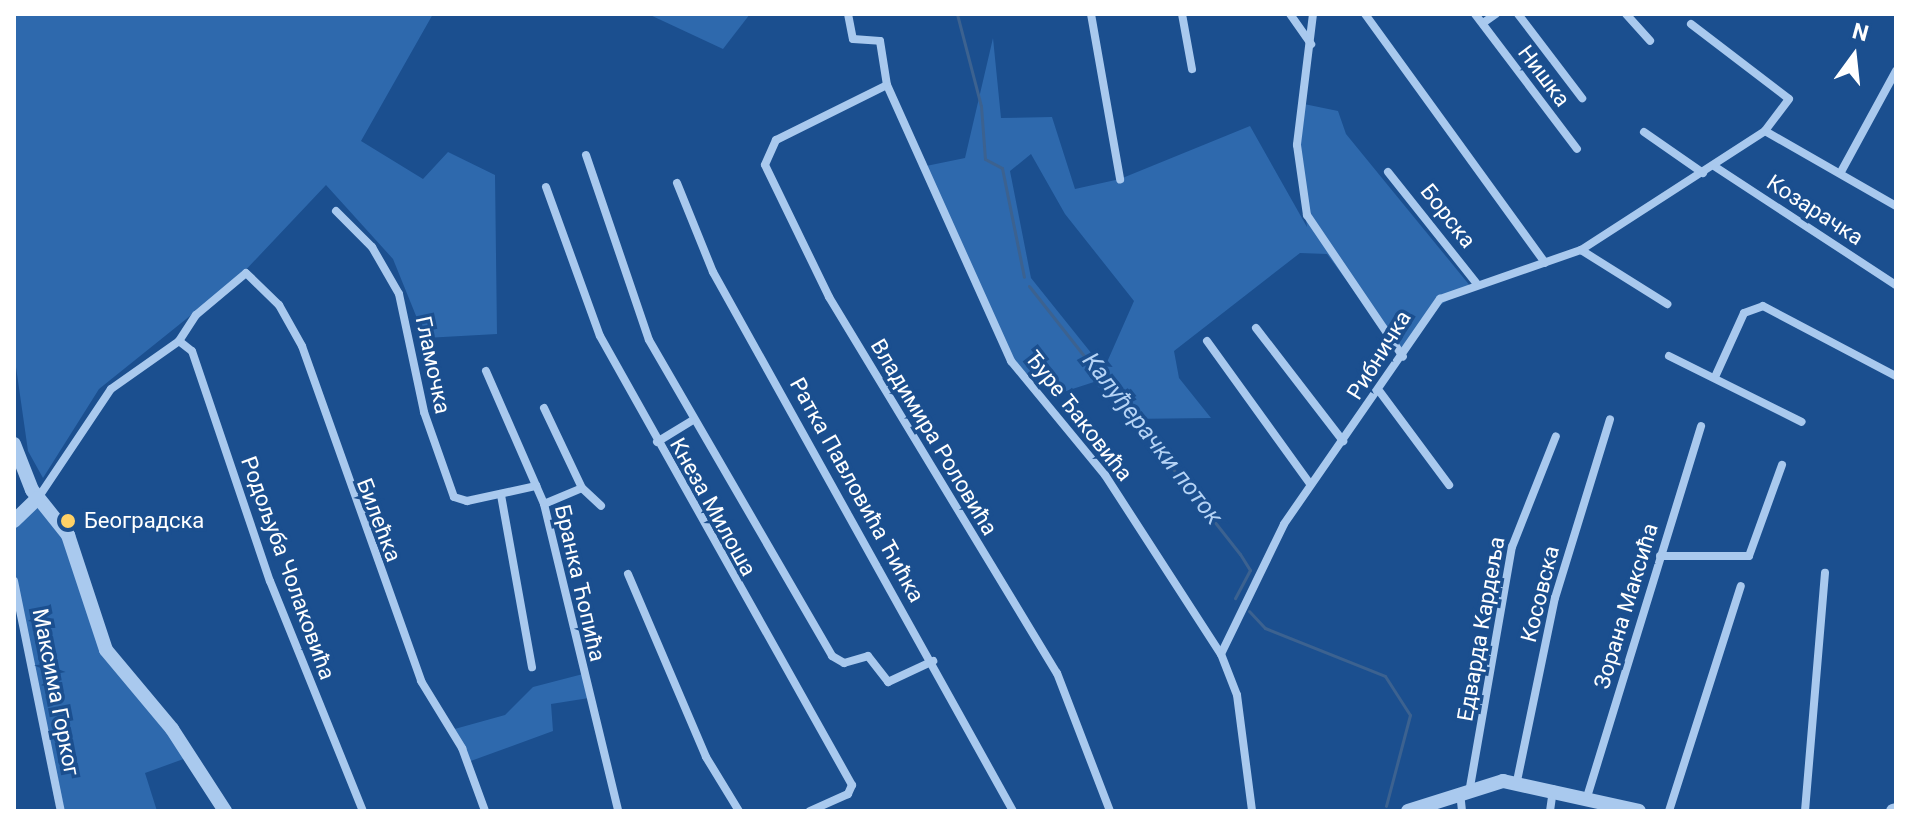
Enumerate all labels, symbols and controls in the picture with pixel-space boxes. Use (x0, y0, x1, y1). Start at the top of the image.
north arrow (1814, 16, 1894, 96)
text: N (1850, 18, 1871, 46)
street label: Нишка (1512, 40, 1576, 112)
street label: Козарачка (1762, 169, 1868, 251)
street label: Борска (1415, 179, 1481, 253)
street label: Рибничка (1341, 306, 1417, 404)
street label: Гламочка (410, 314, 456, 416)
street label: Владимира Роловића (865, 334, 1003, 540)
street label: Ђуре Ђаковића (1020, 345, 1138, 487)
water label: Калуђерачки поток (1076, 347, 1228, 531)
street label: Ратка Павловића Ћићка (784, 373, 930, 607)
street label: Кнеза Милоша (664, 433, 762, 581)
street label: Родољуба Чолаковића (235, 453, 341, 683)
street label: Билећка (351, 475, 407, 565)
street label: Бранка Ћопића (549, 502, 611, 664)
place label: Београдска (84, 508, 204, 534)
marker: Београдска (59, 512, 77, 530)
street label: Зорана Максића (1588, 520, 1664, 692)
street label: Едварда Кардеља (1452, 535, 1510, 723)
street label: Косовска (1515, 543, 1565, 645)
street label: Максима Горког (27, 606, 85, 778)

